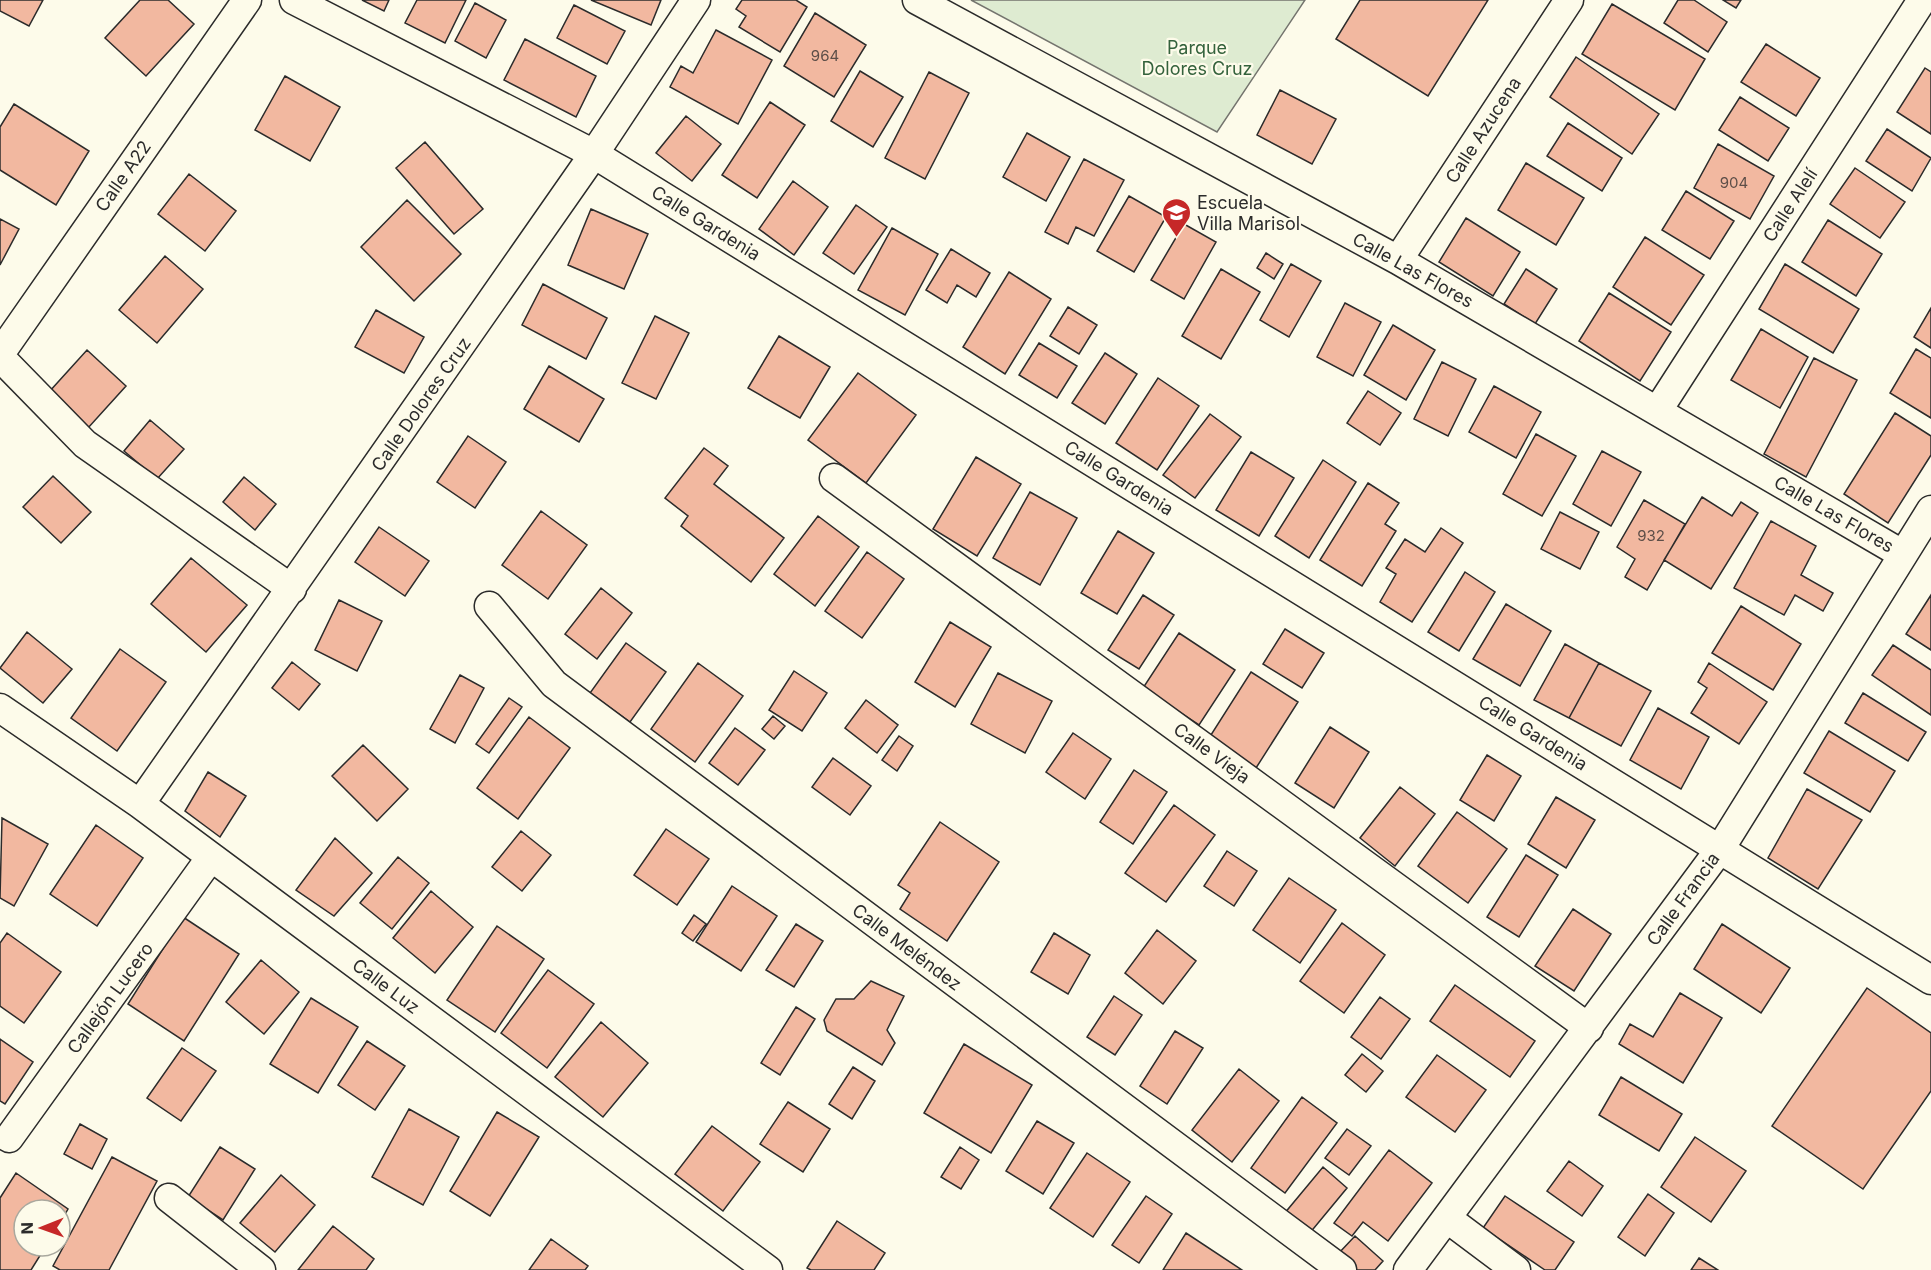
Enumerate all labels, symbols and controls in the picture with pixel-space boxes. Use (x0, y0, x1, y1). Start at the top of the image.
park label: Parque Dolores Cruz (1142, 37, 1252, 79)
house number: 964 (811, 46, 839, 65)
street label: Calle Azucena (1441, 73, 1525, 187)
street label: Calle A22 (91, 136, 155, 216)
street label: Calle Alelí (1758, 164, 1822, 246)
house number: 904 (1720, 173, 1748, 192)
street label: Calle Gardenia (648, 181, 764, 265)
place label: Escuela Villa Marisol (1197, 192, 1300, 234)
school or university icon: Escuela Villa Marisol (1160, 196, 1192, 238)
street label: Calle Las Flores (1349, 228, 1477, 312)
street label: Calle Dolores Cruz (367, 333, 475, 475)
street label: Calle Gardenia (1061, 436, 1177, 520)
street label: Calle Las Flores (1770, 471, 1898, 557)
house number: 932 (1637, 526, 1665, 545)
street label: Calle Gardenia (1475, 691, 1591, 775)
street label: Calle Vieja (1170, 718, 1254, 788)
street label: Calle Francia (1642, 848, 1724, 950)
street label: Calle Meléndez (848, 899, 966, 995)
street label: Callejón Lucero (63, 938, 157, 1058)
street label: Calle Luz (348, 954, 424, 1018)
north arrow (12, 1198, 72, 1258)
text: N (17, 1222, 37, 1235)

